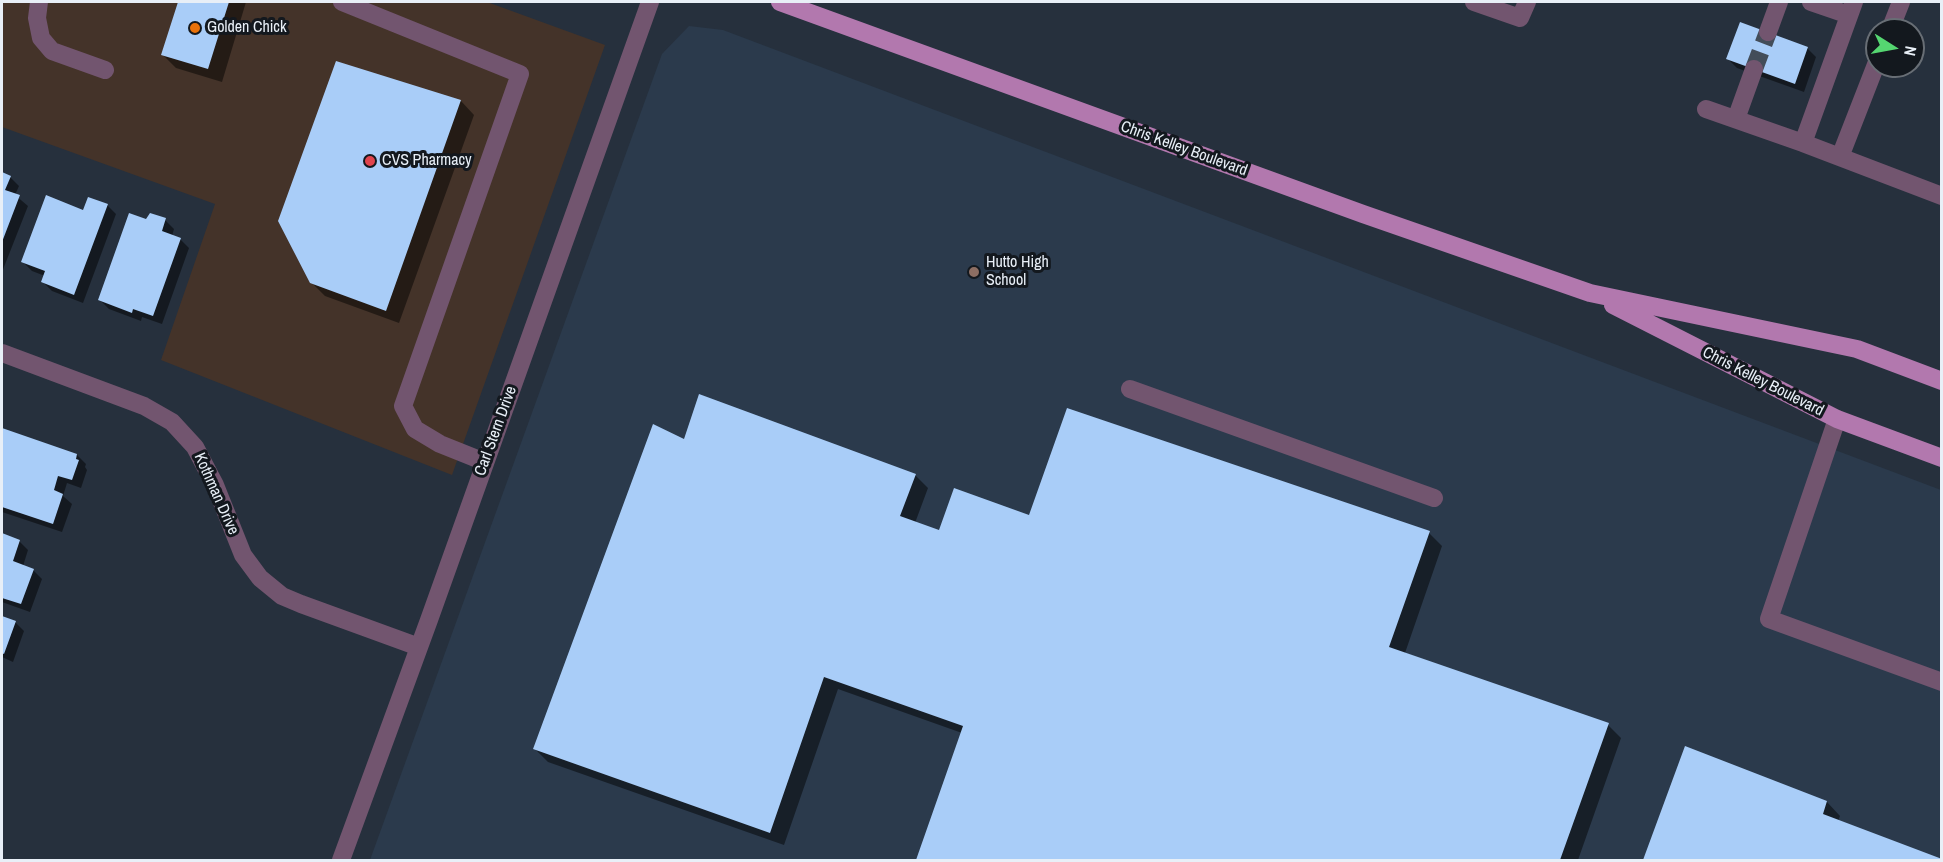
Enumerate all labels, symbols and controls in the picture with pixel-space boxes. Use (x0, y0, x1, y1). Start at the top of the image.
place label: Golden Chick (207, 18, 286, 38)
north arrow (1865, 18, 1925, 78)
marker: Golden Chick (188, 21, 202, 35)
text: N (1899, 44, 1922, 58)
street label: Chris Kelley Boulevard (1118, 117, 1250, 181)
place label: CVS Pharmacy (382, 151, 472, 171)
marker: CVS Pharmacy (363, 154, 377, 168)
place label: Hutto High School (986, 253, 1049, 291)
marker: Hutto High School (967, 265, 981, 279)
street label: Chris Kelley Boulevard (1699, 343, 1827, 421)
street label: Carl Stern Drive (471, 384, 521, 478)
street label: Kothman Drive (189, 450, 243, 538)

